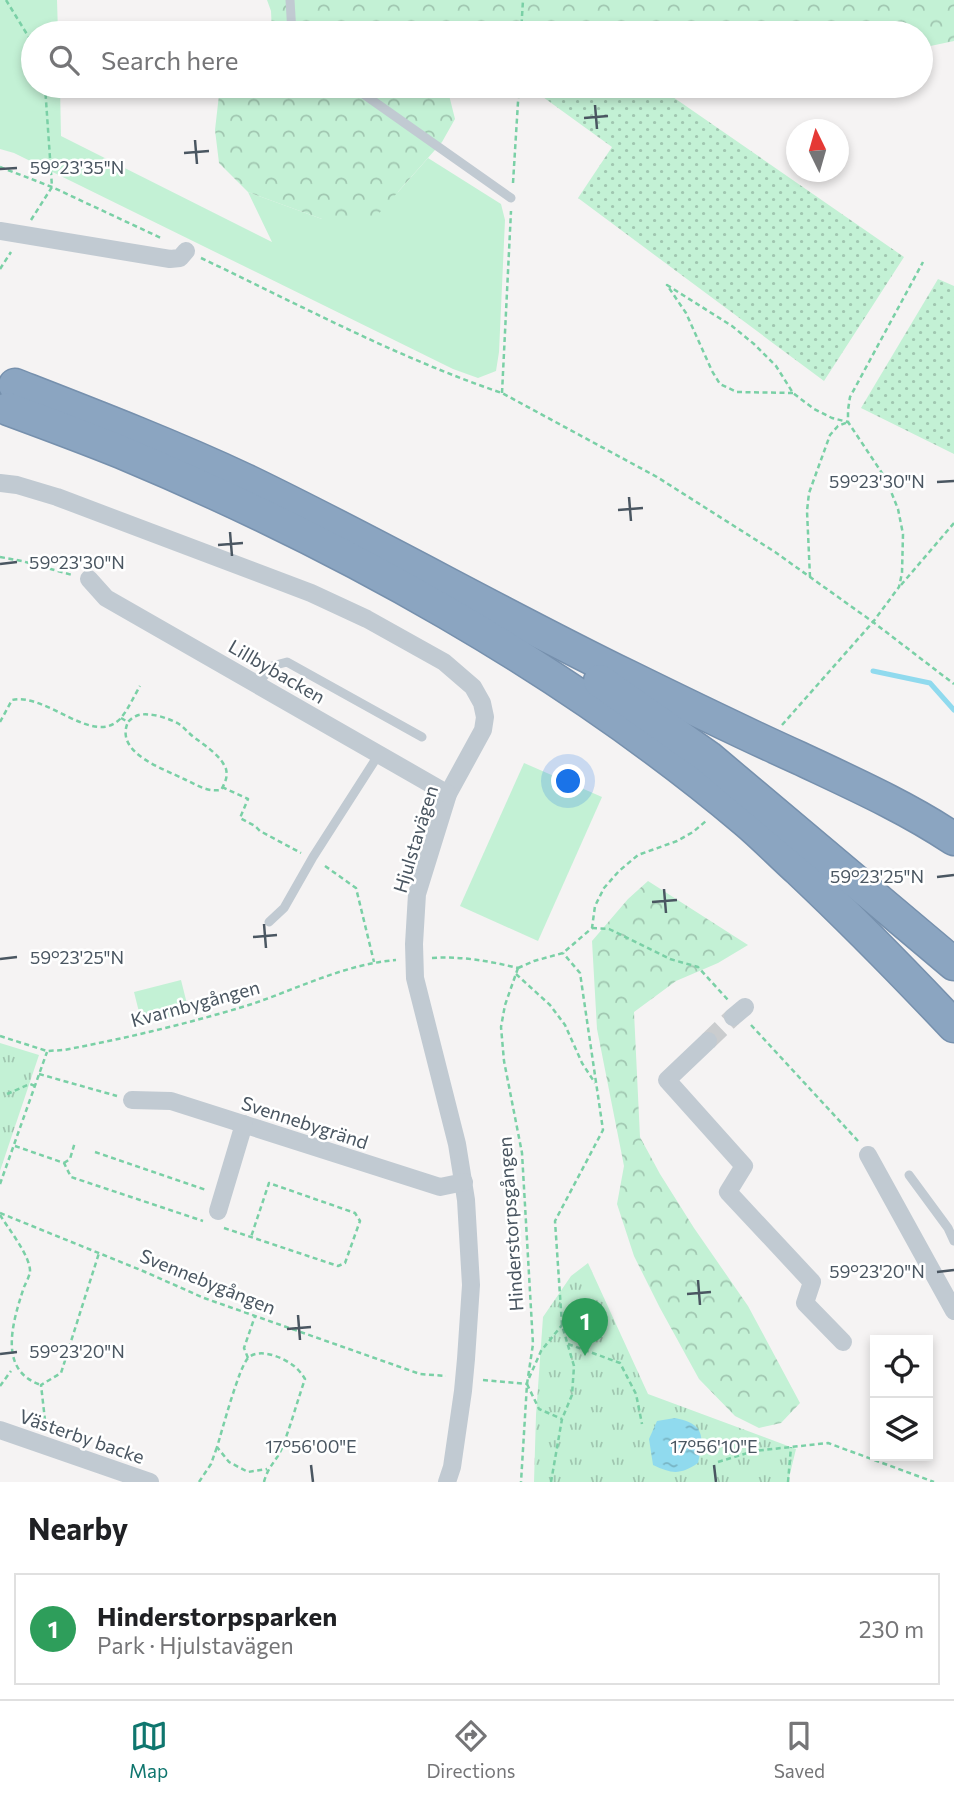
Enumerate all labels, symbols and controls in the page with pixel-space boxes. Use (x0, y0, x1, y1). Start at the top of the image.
search box (21, 21, 933, 98)
icon: search (45, 41, 83, 79)
text: Search here (101, 44, 239, 75)
north arrow (786, 119, 849, 182)
text: 59°23'35"N (30, 156, 124, 178)
text: 59°23'30"N (829, 470, 925, 492)
text: 59°23'30"N (29, 551, 125, 573)
street label: Lillbybacken (225, 634, 329, 708)
your location (551, 764, 585, 798)
street label: Hjulstavägen (388, 783, 442, 895)
text: 59°23'25"N (830, 865, 924, 887)
text: 59°23'25"N (30, 946, 124, 968)
street label: Kvarnbygången (128, 975, 262, 1031)
street label: Svennebygränd (239, 1091, 371, 1153)
street label: Hinderstorpsgången (492, 1136, 528, 1312)
street label: Svennebygången (137, 1243, 279, 1319)
text: 59°23'20"N (829, 1260, 925, 1282)
pin: 1 (562, 1298, 608, 1356)
map controls (870, 1335, 933, 1461)
button: locate (870, 1335, 933, 1398)
text: 59°23'20"N (29, 1340, 125, 1362)
button: layers (870, 1398, 933, 1461)
street label: Västerby backe (16, 1404, 148, 1468)
text: 17°56'00"E (265, 1435, 357, 1457)
text: 17°56'10"E (670, 1435, 758, 1457)
text: Nearby (28, 1509, 128, 1546)
text: Hinderstorpsparken (97, 1600, 337, 1631)
text: 1 (48, 1615, 58, 1643)
text: 230 m (859, 1615, 924, 1643)
text: Park · Hjulstavägen (97, 1631, 294, 1659)
tab: Map (129, 1717, 168, 1782)
tab: Directions (426, 1717, 516, 1782)
tab: Saved (774, 1717, 825, 1782)

